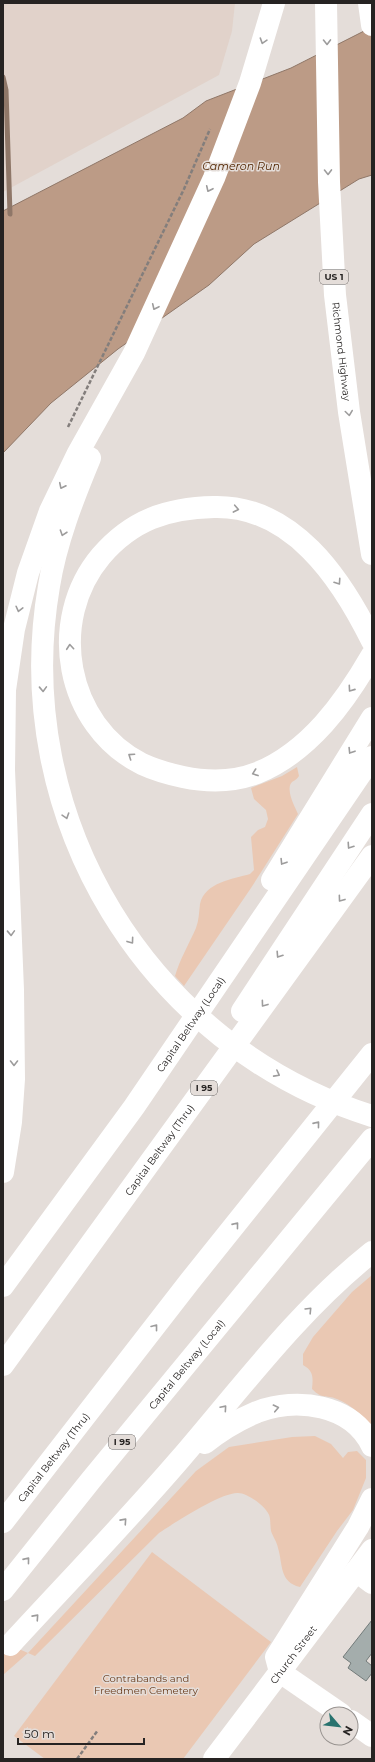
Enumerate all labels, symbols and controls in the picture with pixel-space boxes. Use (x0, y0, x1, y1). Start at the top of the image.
one-way arrow (259, 37, 268, 44)
one-way arrow (322, 39, 331, 45)
water label: Cameron Run (202, 159, 280, 173)
one-way arrow (324, 169, 333, 175)
one-way arrow (206, 185, 214, 192)
road number: US 1 (320, 270, 348, 284)
street label: Richmond Highway (329, 301, 354, 402)
one-way arrow (152, 303, 160, 311)
one-way arrow (344, 410, 353, 416)
one-way arrow (59, 482, 67, 490)
one-way arrow (233, 504, 239, 512)
one-way arrow (59, 529, 68, 536)
one-way arrow (333, 578, 340, 585)
one-way arrow (16, 605, 24, 612)
one-way arrow (65, 644, 74, 651)
one-way arrow (349, 684, 356, 691)
one-way arrow (39, 686, 47, 692)
one-way arrow (348, 747, 356, 754)
one-way arrow (128, 754, 135, 761)
one-way arrow (252, 768, 259, 776)
one-way arrow (61, 812, 70, 819)
one-way arrow (348, 842, 355, 849)
one-way arrow (280, 858, 288, 865)
one-way arrow (338, 895, 345, 902)
one-way arrow (7, 930, 15, 936)
one-way arrow (126, 936, 133, 943)
one-way arrow (276, 951, 284, 958)
street label: Capital Beltway (Local) (154, 974, 228, 1075)
one-way arrow (262, 1000, 269, 1007)
one-way arrow (10, 1060, 18, 1066)
one-way arrow (273, 1070, 280, 1077)
road number: I 95 (191, 1081, 217, 1095)
street label: Capital Beltway (Thru) (122, 1102, 197, 1198)
one-way arrow (312, 1121, 319, 1128)
one-way arrow (231, 1223, 238, 1230)
one-way arrow (304, 1307, 312, 1315)
street label: Capital Beltway (Local) (146, 1317, 228, 1412)
one-way arrow (150, 1325, 157, 1332)
one-way arrow (272, 1404, 279, 1412)
one-way arrow (219, 1405, 226, 1413)
street label: Capital Beltway (Thru) (15, 1410, 92, 1505)
road number: I 95 (109, 1435, 135, 1449)
one-way arrow (119, 1518, 127, 1526)
one-way arrow (23, 1557, 30, 1564)
one-way arrow (31, 1614, 39, 1622)
street label: Church Street (267, 1623, 320, 1687)
park label: Contrabands and Freedmen Cemetery (94, 1672, 198, 1697)
north arrow (319, 1706, 359, 1746)
scale bar (18, 1720, 144, 1746)
text: N (340, 1723, 356, 1738)
text: 50 m (24, 1726, 55, 1741)

